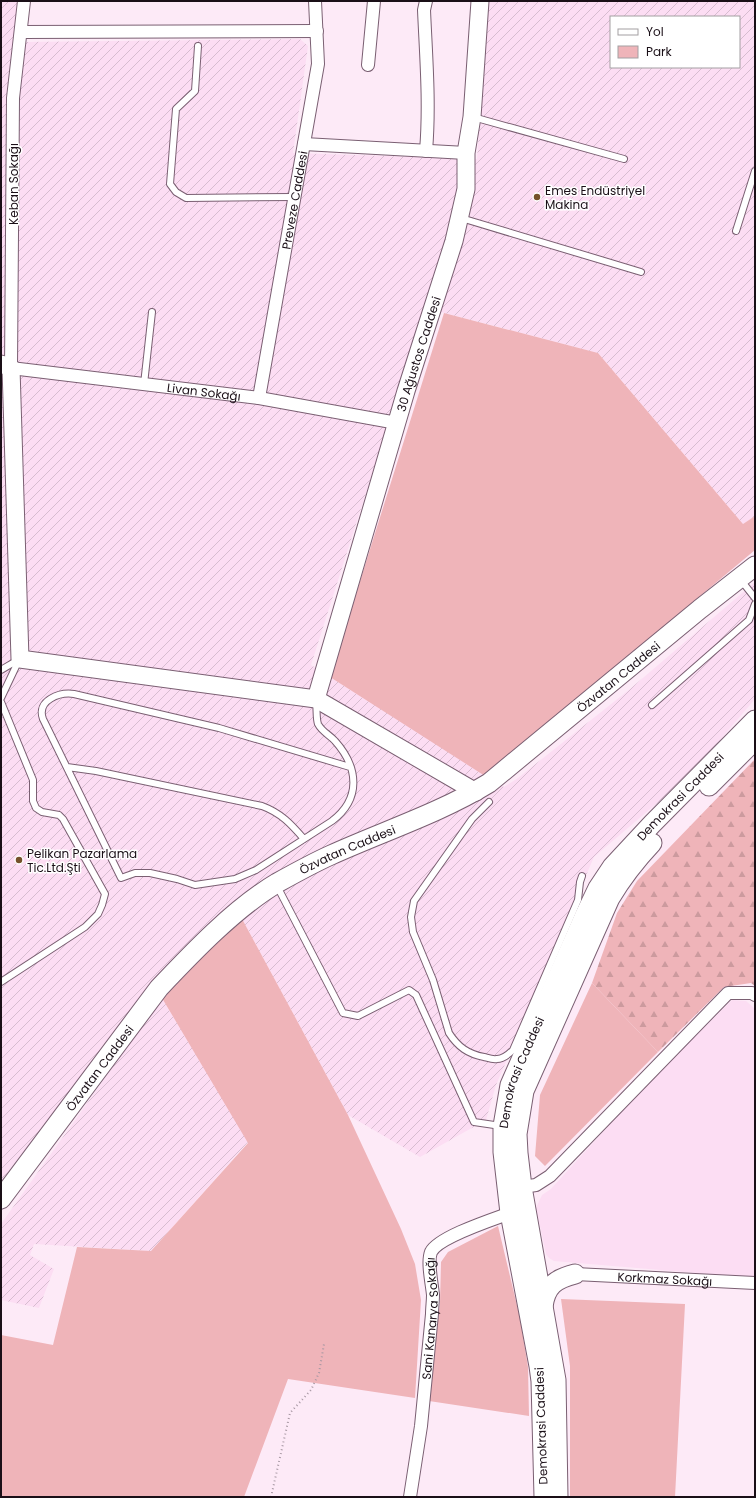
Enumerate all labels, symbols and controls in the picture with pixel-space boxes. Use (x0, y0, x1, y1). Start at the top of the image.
legend (610, 16, 740, 68)
text: Yol (646, 23, 664, 40)
text: Park (646, 43, 673, 60)
street label: Keban Sokağı (5, 143, 22, 225)
street label: Preveze Caddesi (277, 150, 311, 251)
place label: Emes Endüstriyel Makina (545, 182, 645, 213)
marker: Emes Endüstriyel Makina (532, 192, 542, 202)
street label: 30 Ağustos Caddesi (392, 294, 444, 413)
street label: Livan Sokağı (166, 378, 242, 404)
street label: Özvatan Caddesi (573, 637, 663, 716)
street label: Demokrasi Caddesi (633, 748, 727, 844)
street label: Özvatan Caddesi (296, 820, 398, 878)
place label: Pelikan Pazarlama Tic.Ltd.Şti (27, 845, 137, 876)
marker: Pelikan Pazarlama Tic.Ltd.Şti (14, 855, 24, 865)
street label: Demokrasi Caddesi (494, 1014, 548, 1129)
street label: Özvatan Caddesi (61, 1021, 137, 1114)
street label: Sani Kanarya Sokağı (417, 1256, 442, 1380)
street label: Korkmaz Sokağı (617, 1268, 713, 1289)
street label: Demokrasi Caddesi (530, 1367, 552, 1485)

